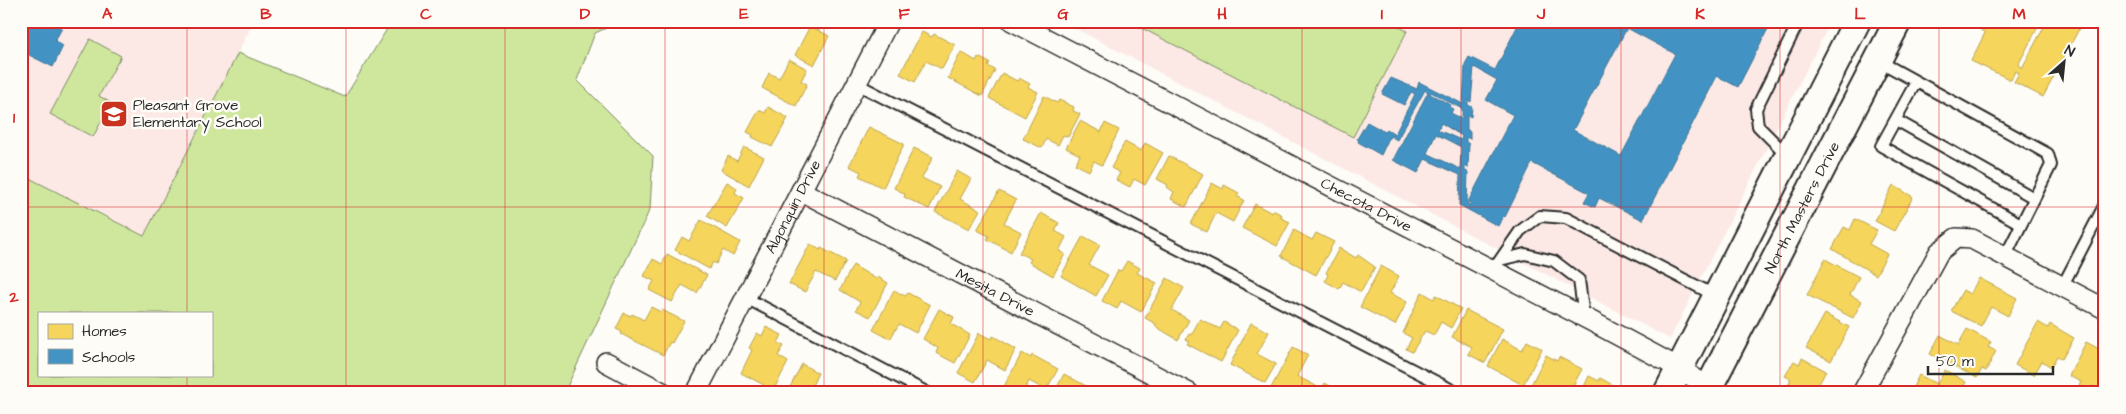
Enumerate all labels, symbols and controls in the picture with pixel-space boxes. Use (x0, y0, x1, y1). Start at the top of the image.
text: A (102, 3, 113, 25)
text: B (260, 3, 272, 25)
text: C (420, 3, 432, 25)
text: D (580, 3, 591, 25)
text: E (739, 3, 749, 25)
text: F (898, 3, 910, 25)
text: G (1057, 3, 1069, 25)
text: H (1217, 3, 1227, 25)
text: I (1381, 3, 1383, 25)
text: J (1536, 3, 1546, 25)
text: K (1695, 3, 1705, 25)
text: L (1854, 3, 1866, 25)
text: M (2012, 3, 2026, 25)
north arrow (2038, 38, 2088, 88)
text: N (2061, 40, 2078, 62)
place label: Pleasant Grove Elementary School (133, 95, 262, 134)
school or university icon: Pleasant Grove Elementary School (99, 99, 129, 129)
text: 1 (13, 107, 16, 129)
street label: North Masters Drive (1760, 138, 1845, 277)
street label: Algonquin Drive (760, 156, 826, 257)
street label: Checota Drive (1317, 173, 1415, 237)
street label: Mesita Drive (952, 263, 1038, 322)
text: 2 (8, 286, 19, 308)
legend (38, 312, 212, 376)
text: Homes (82, 321, 127, 342)
scale bar (1928, 344, 2054, 376)
text: Schools (82, 347, 136, 368)
text: 50 m (1936, 351, 1974, 372)

